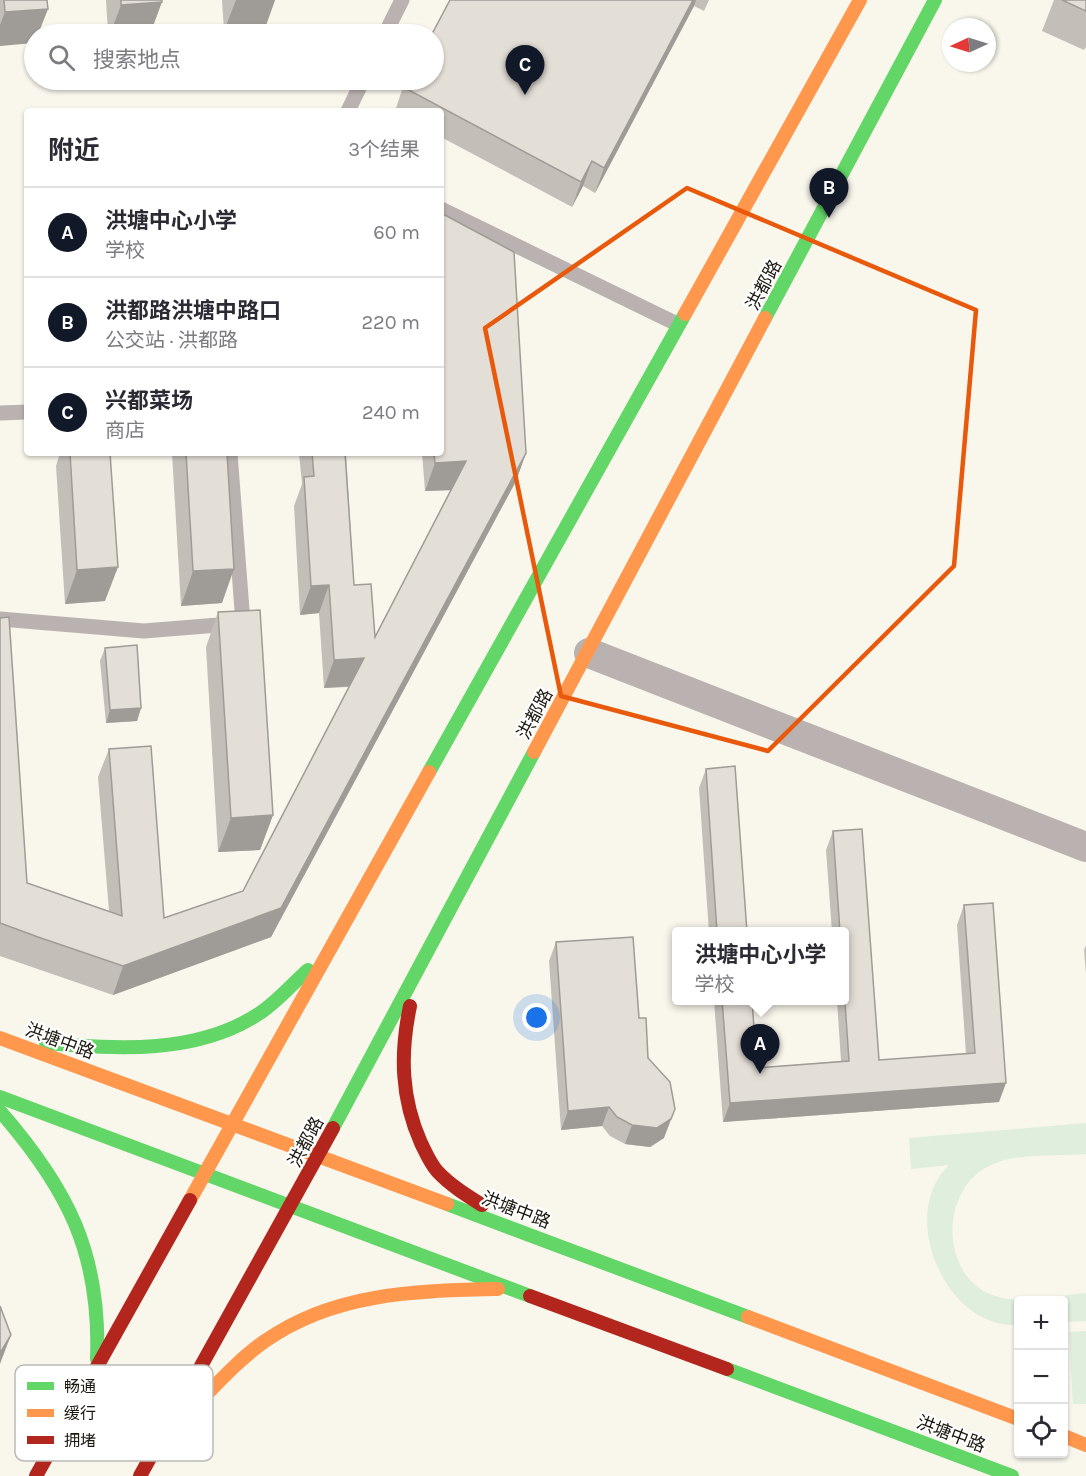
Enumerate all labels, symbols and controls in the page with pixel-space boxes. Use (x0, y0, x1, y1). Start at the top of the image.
north arrow (942, 18, 996, 72)
search box (24, 24, 444, 90)
icon: search (45, 41, 78, 74)
pin: C (506, 46, 544, 95)
text: 搜索地点 (93, 47, 181, 73)
text: 附近 (48, 135, 100, 166)
text: 3个结果 (348, 138, 420, 161)
pin: B (810, 168, 848, 218)
text: 洪塘中心小学 (105, 208, 237, 234)
text: A (61, 221, 74, 244)
text: 60 m (373, 221, 420, 244)
text: 学校 (105, 239, 145, 262)
street label: 洪都路 (742, 256, 786, 314)
text: 洪都路洪塘中路口 (105, 298, 281, 324)
text: B (61, 311, 74, 334)
text: 220 m (361, 311, 420, 334)
text: 公交站 · 洪都路 (105, 329, 238, 352)
text: 兴都菜场 (105, 388, 193, 414)
text: C (61, 401, 74, 424)
text: 240 m (362, 401, 420, 424)
text: 商店 (105, 419, 145, 442)
street label: 洪都路 (513, 685, 557, 743)
popup (672, 927, 849, 1005)
text: 洪塘中心小学 (694, 942, 827, 968)
text: 学校 (694, 973, 734, 996)
your location (522, 1003, 551, 1032)
street label: 洪塘中路 (22, 1018, 98, 1064)
pin: A (740, 1024, 780, 1074)
street label: 洪都路 (284, 1113, 328, 1171)
street label: 洪塘中路 (478, 1187, 554, 1233)
map controls (1014, 1296, 1068, 1458)
button: + (1014, 1296, 1068, 1350)
button: − (1014, 1350, 1068, 1404)
legend (15, 1365, 213, 1461)
text: 畅通 (64, 1377, 96, 1396)
text: 缓行 (64, 1404, 96, 1423)
button: locate (1014, 1404, 1068, 1458)
street label: 洪塘中路 (913, 1411, 989, 1457)
text: 拥堵 (64, 1431, 96, 1450)

